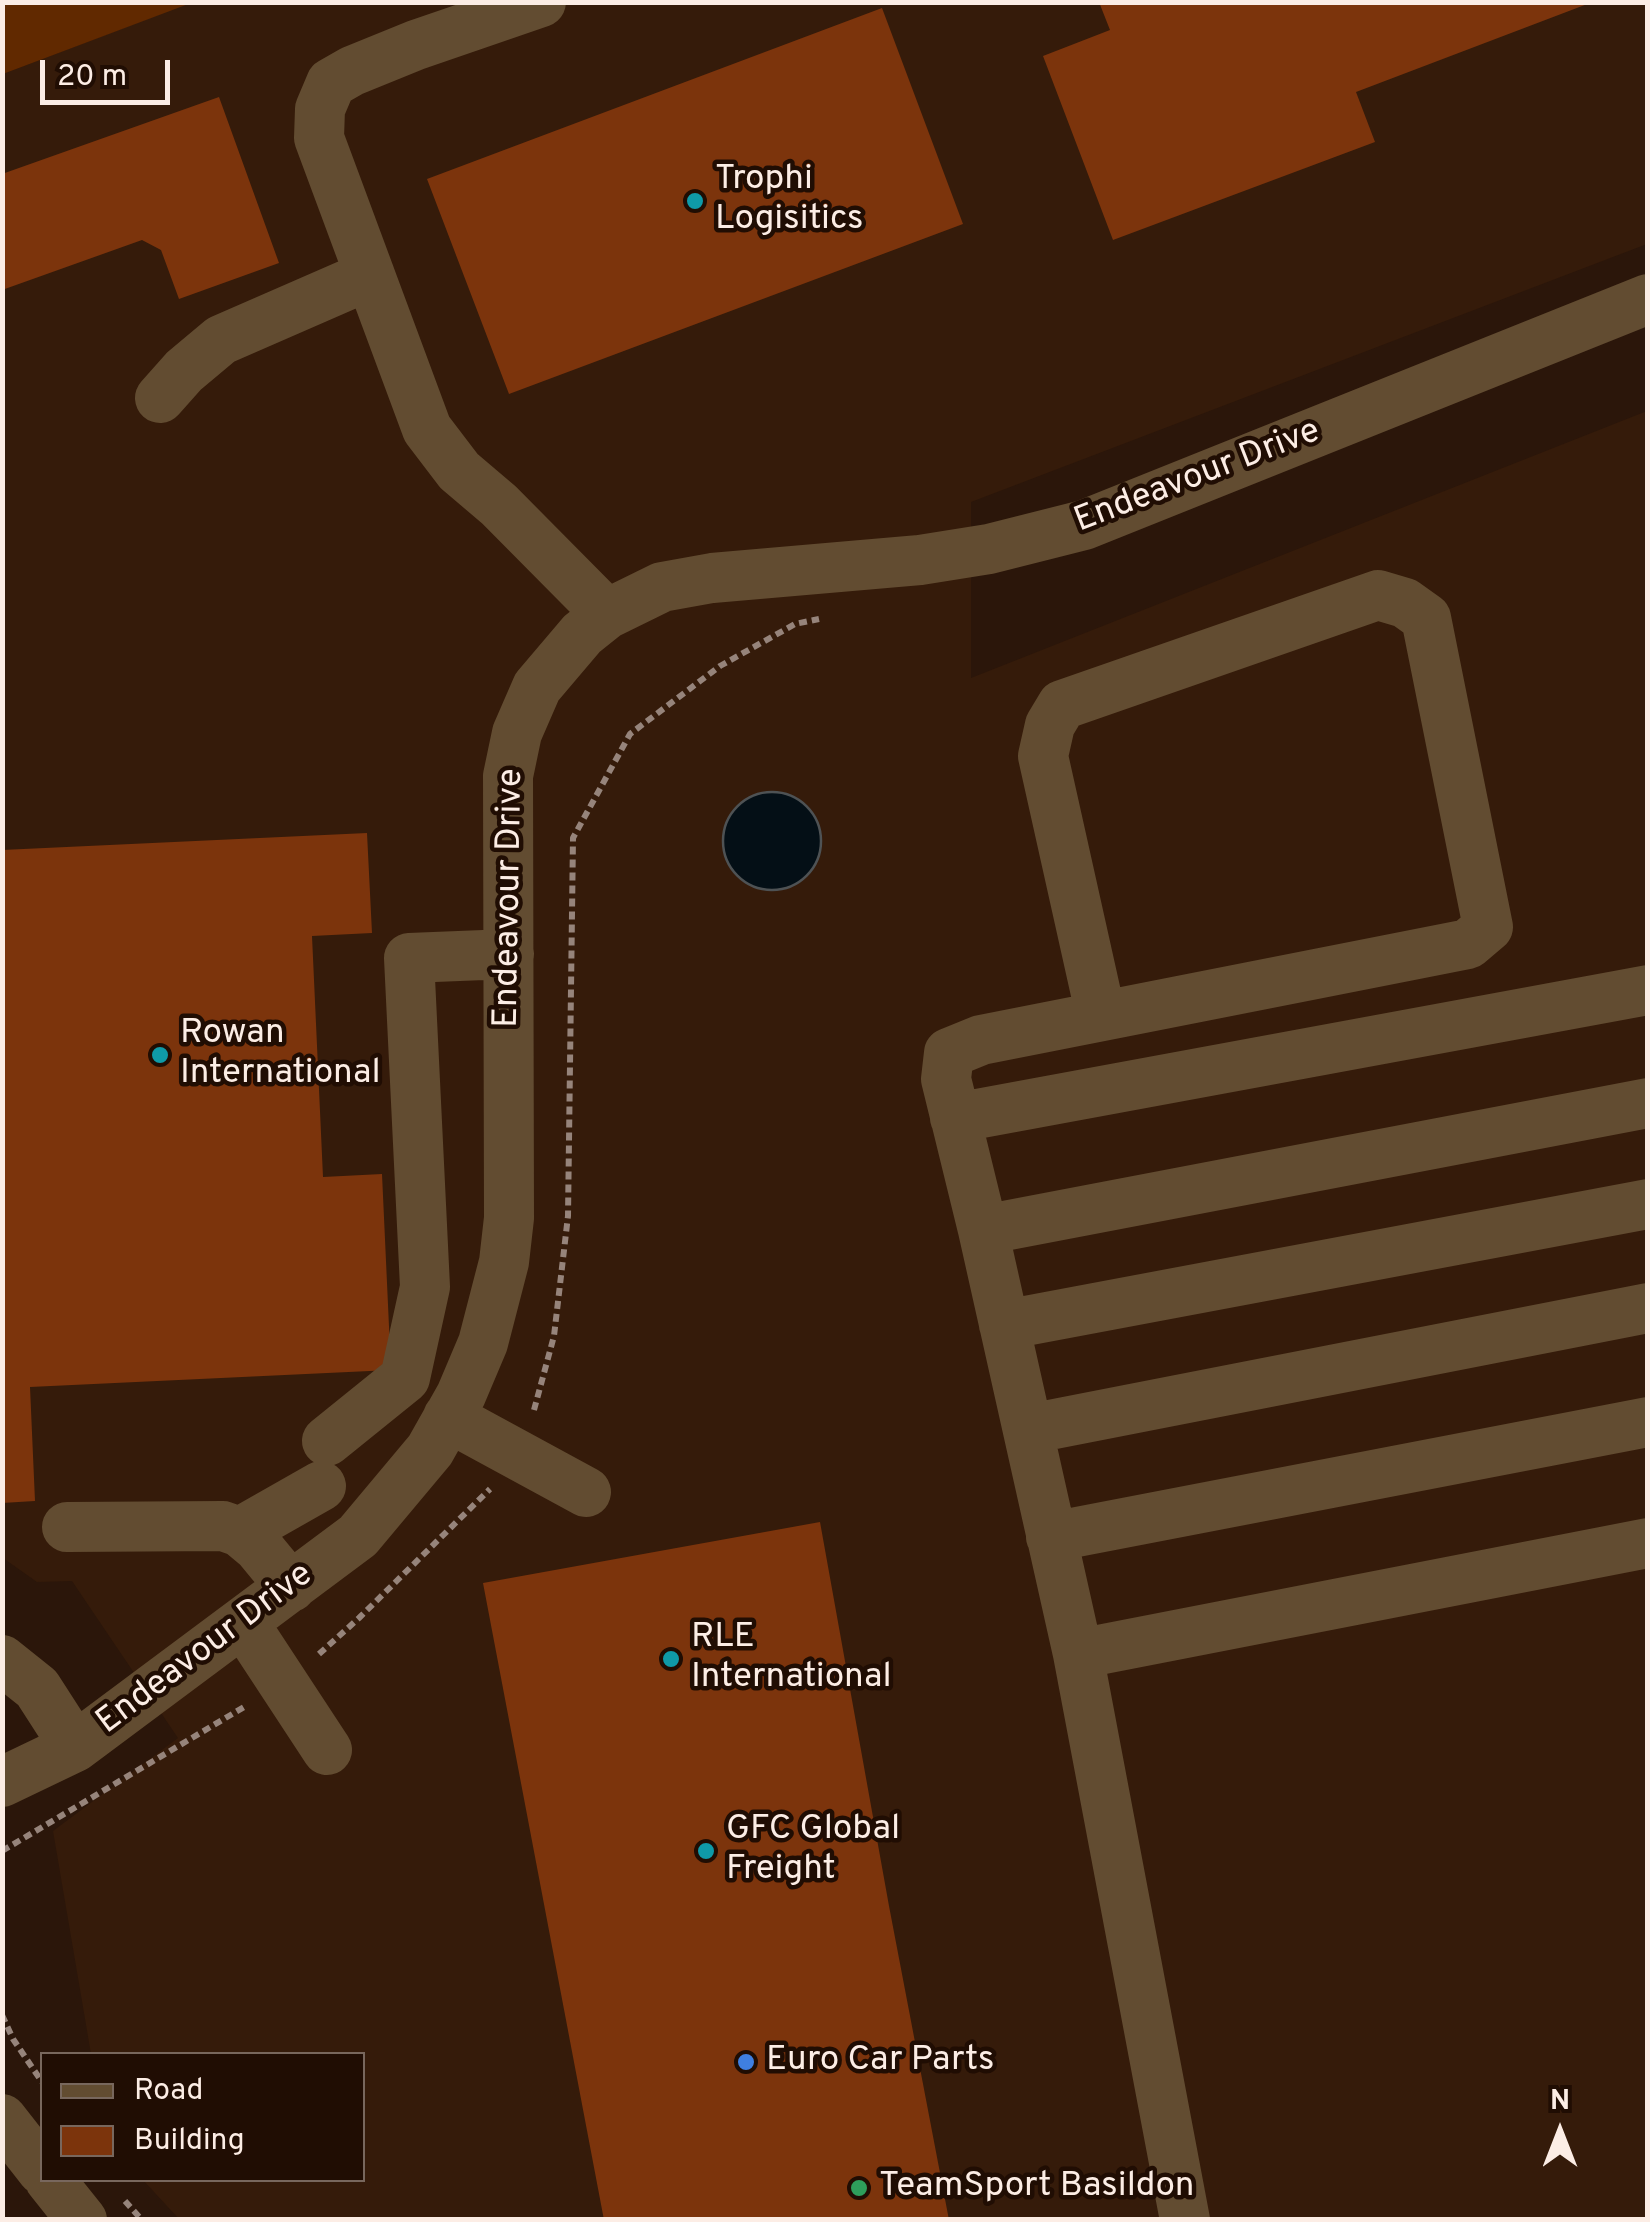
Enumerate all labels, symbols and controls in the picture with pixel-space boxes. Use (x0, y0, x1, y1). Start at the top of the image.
scale bar (45, 40, 175, 102)
text: 20 m (57, 59, 127, 96)
place label: Trophi Logisitics (715, 160, 864, 242)
marker: Trophi Logisitics (684, 190, 706, 212)
street label: Endeavour Drive (1069, 412, 1327, 544)
street label: Endeavour Drive (488, 768, 534, 1028)
place label: Rowan International (180, 1014, 381, 1096)
marker: Rowan International (149, 1044, 171, 1066)
street label: Endeavour Drive (90, 1555, 322, 1745)
place label: RLE International (691, 1618, 892, 1700)
marker: RLE International (660, 1648, 682, 1670)
place label: GFC Global Freight (726, 1810, 900, 1892)
marker: GFC Global Freight (695, 1840, 717, 1862)
place label: Euro Car Parts (766, 2041, 994, 2083)
marker: Euro Car Parts (735, 2051, 757, 2073)
legend (40, 2052, 365, 2182)
text: Road (134, 2073, 203, 2110)
north arrow (1510, 2082, 1610, 2182)
text: N (1550, 2084, 1570, 2120)
text: Building (134, 2123, 245, 2160)
place label: TeamSport Basildon (879, 2167, 1195, 2209)
marker: TeamSport Basildon (848, 2177, 870, 2199)

